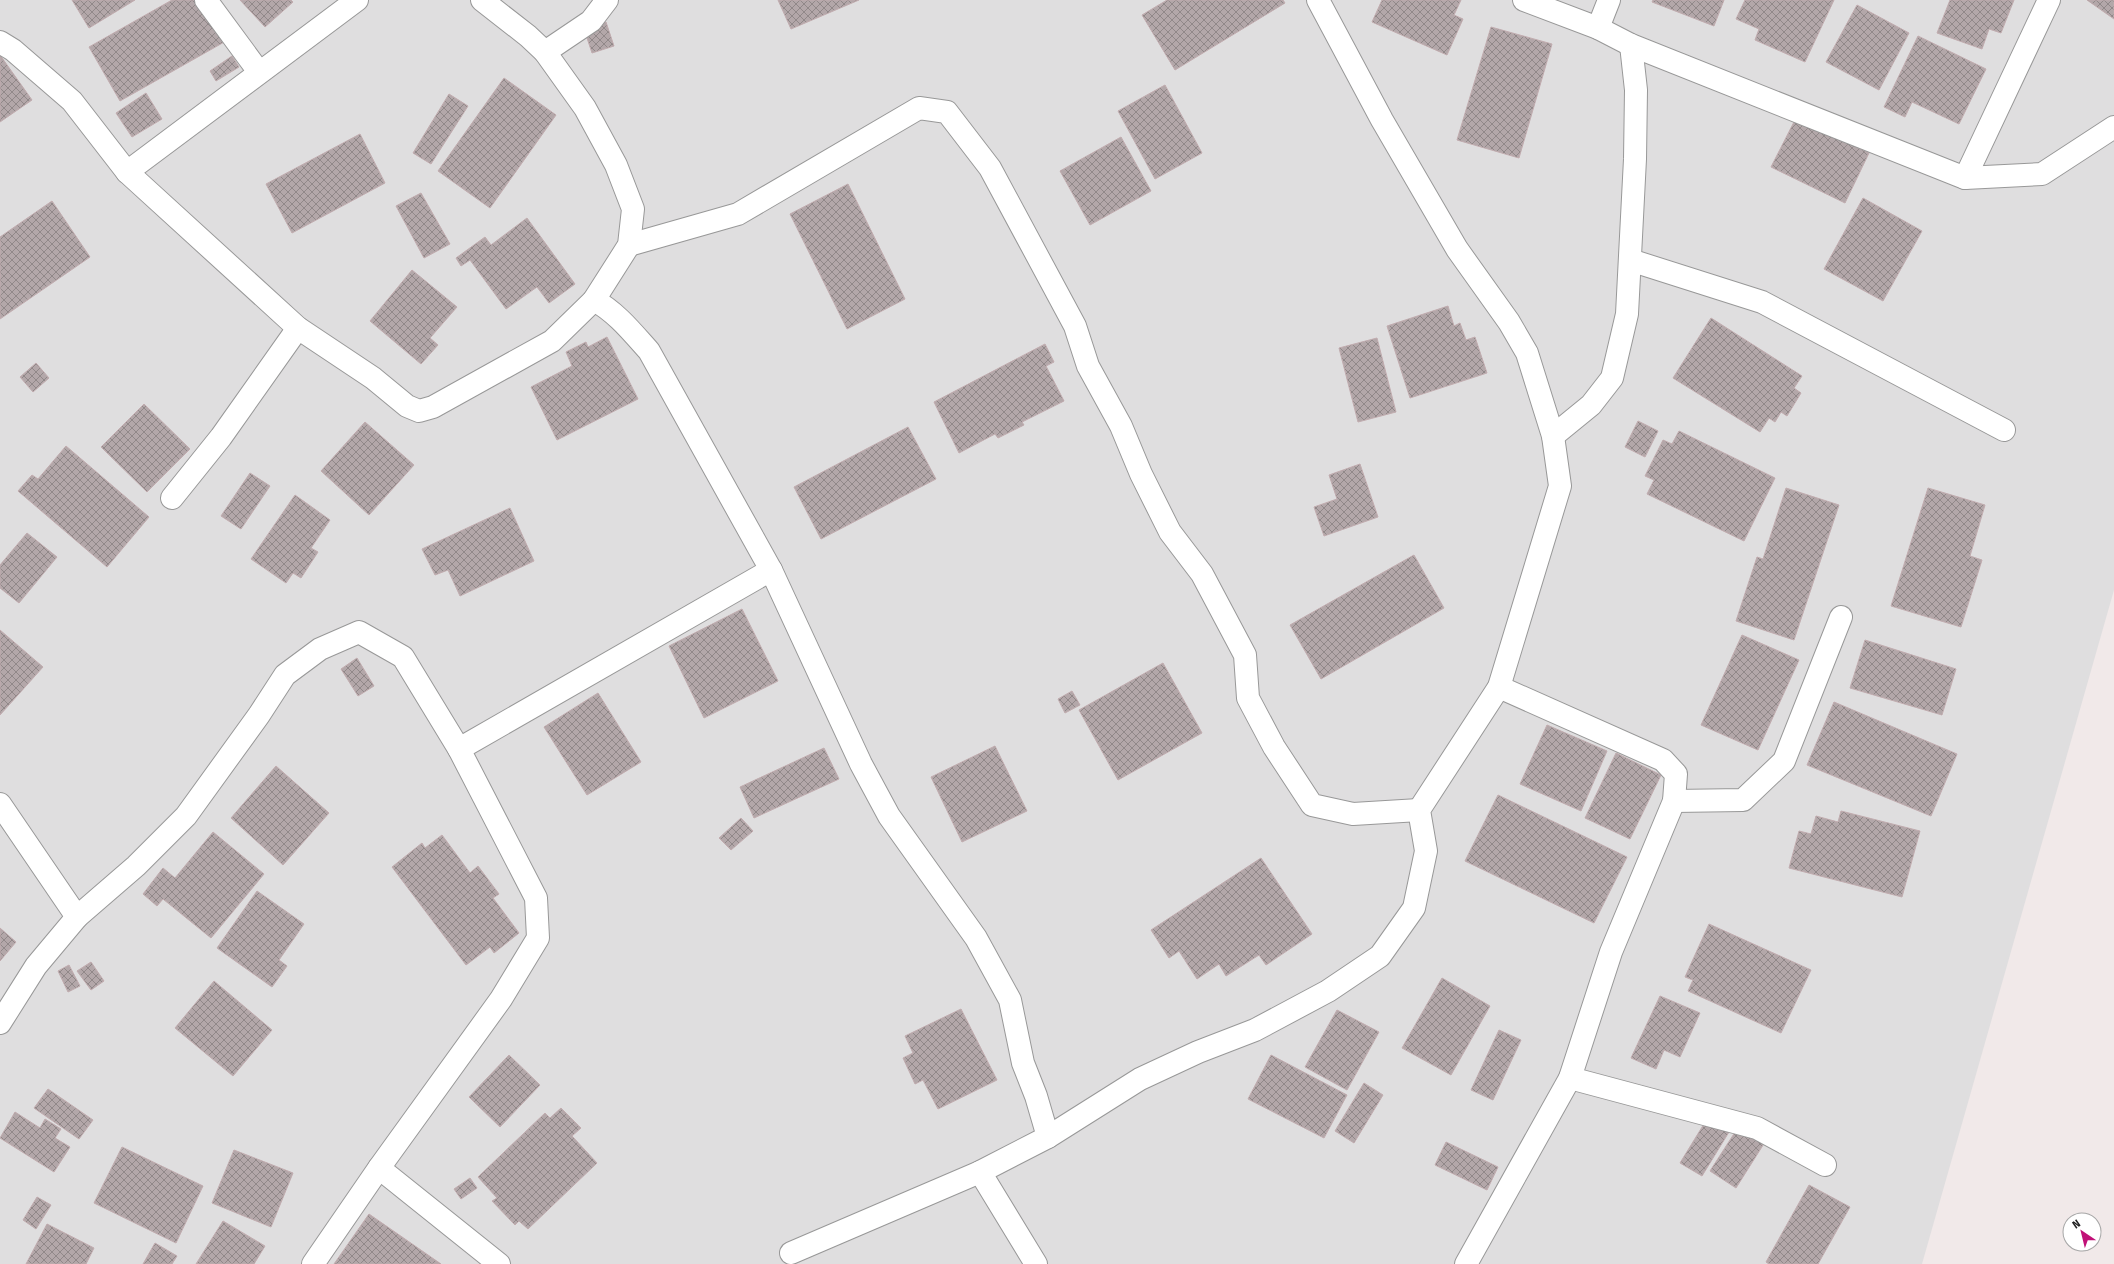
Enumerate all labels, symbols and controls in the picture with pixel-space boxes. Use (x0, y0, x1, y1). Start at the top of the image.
north arrow (2062, 1212, 2102, 1252)
text: N (2070, 1217, 2083, 1231)

